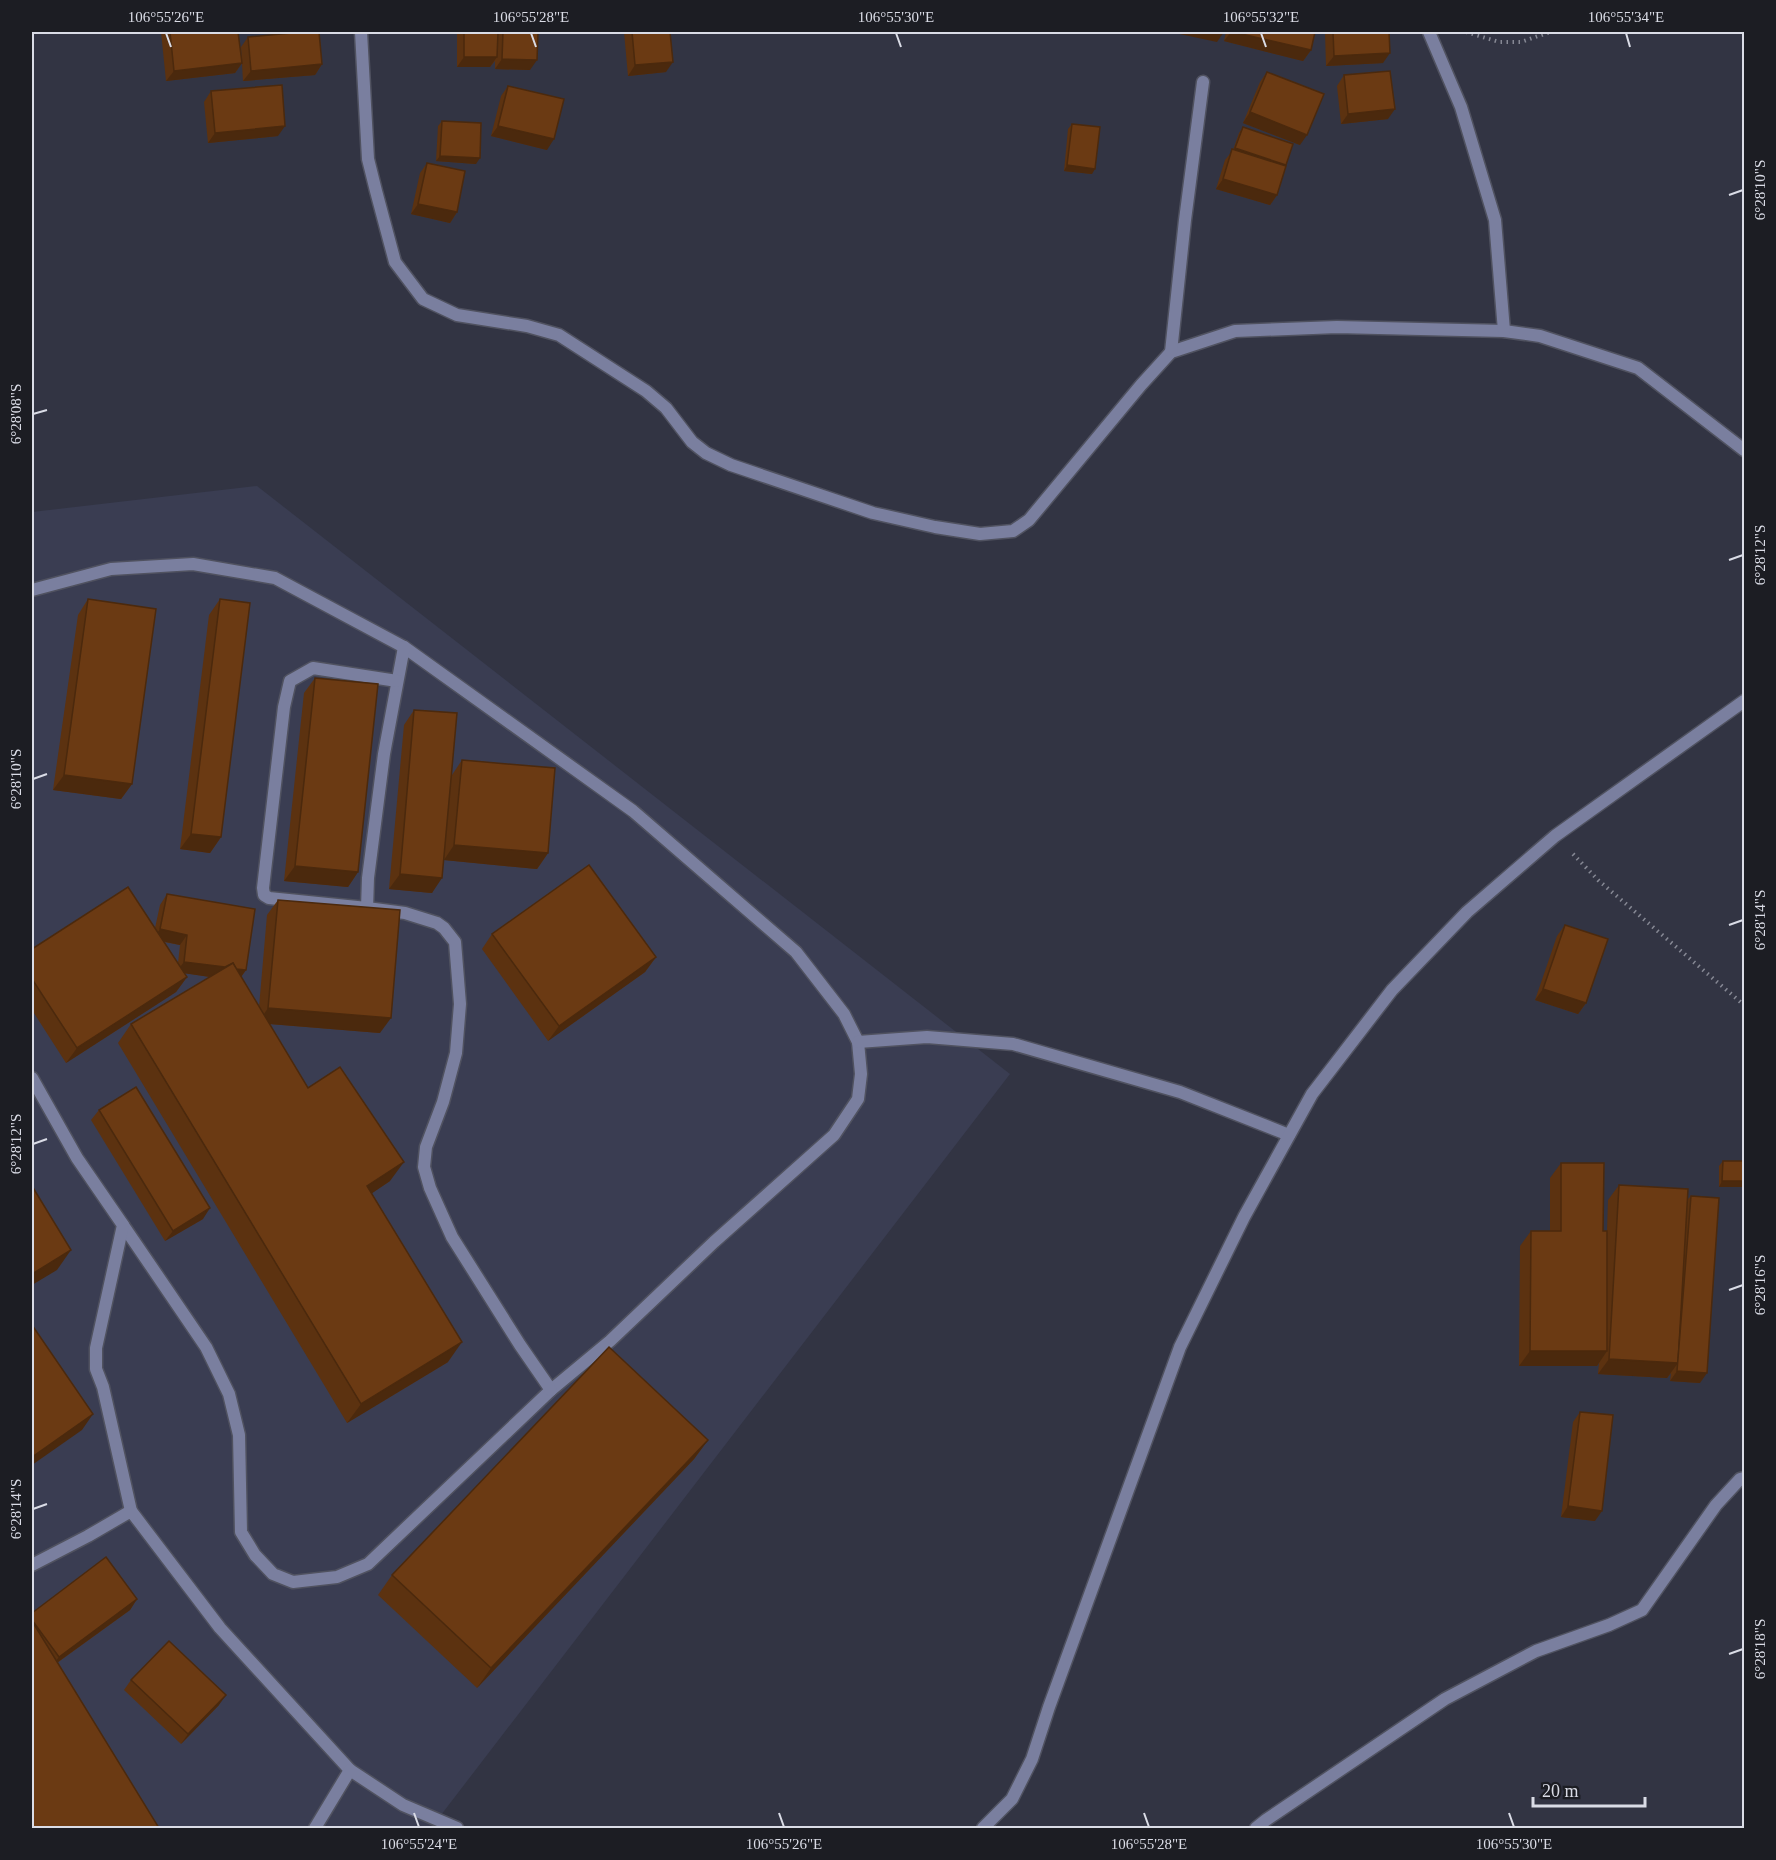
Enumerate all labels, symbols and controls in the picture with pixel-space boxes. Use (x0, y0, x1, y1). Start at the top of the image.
text: 106°55'26"E (128, 9, 204, 25)
text: 106°55'28"E (493, 9, 569, 25)
text: 106°55'30"E (858, 9, 934, 25)
text: 106°55'32"E (1223, 9, 1299, 25)
text: 106°55'34"E (1588, 9, 1664, 25)
text: 6°28'10"S (1752, 160, 1768, 220)
text: 6°28'08"S (8, 384, 24, 444)
text: 6°28'12"S (1752, 525, 1768, 585)
text: 6°28'10"S (8, 749, 24, 809)
text: 6°28'14"S (1752, 890, 1768, 950)
text: 6°28'12"S (8, 1114, 24, 1174)
text: 6°28'16"S (1752, 1255, 1768, 1315)
text: 6°28'14"S (8, 1479, 24, 1539)
text: 6°28'18"S (1752, 1619, 1768, 1679)
scale bar (1533, 1770, 1646, 1808)
text: 20 m (1542, 1781, 1579, 1801)
text: 106°55'24"E (381, 1836, 457, 1852)
text: 106°55'26"E (746, 1836, 822, 1852)
text: 106°55'28"E (1111, 1836, 1187, 1852)
text: 106°55'30"E (1476, 1836, 1552, 1852)

